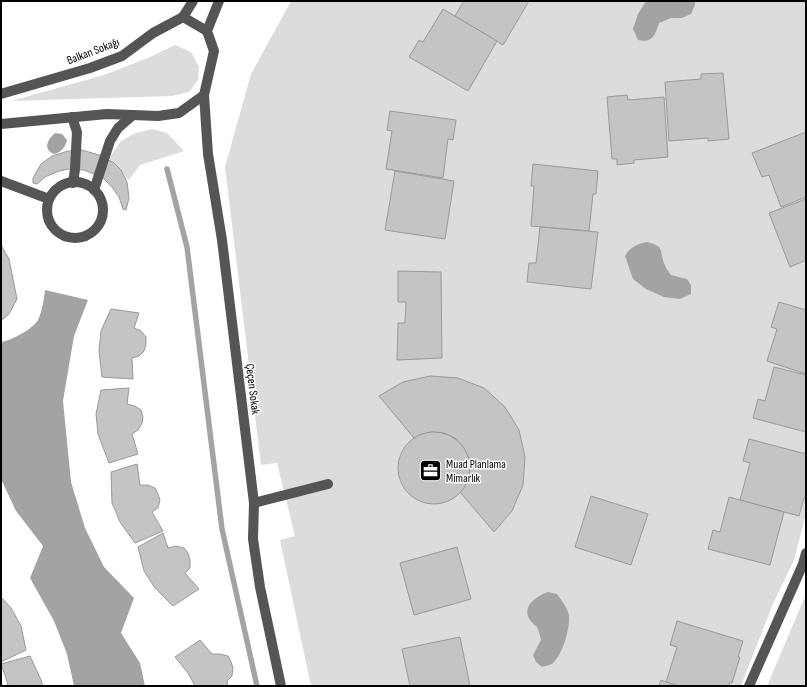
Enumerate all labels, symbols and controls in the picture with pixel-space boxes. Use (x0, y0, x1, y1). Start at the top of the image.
street label: Balkan Sokağı (65, 35, 121, 68)
street label: Çeçen Sokak (242, 363, 263, 416)
place label: Muad Planlama Mimarlık (446, 457, 506, 486)
office icon: Muad Planlama Mimarlık (418, 458, 444, 484)

